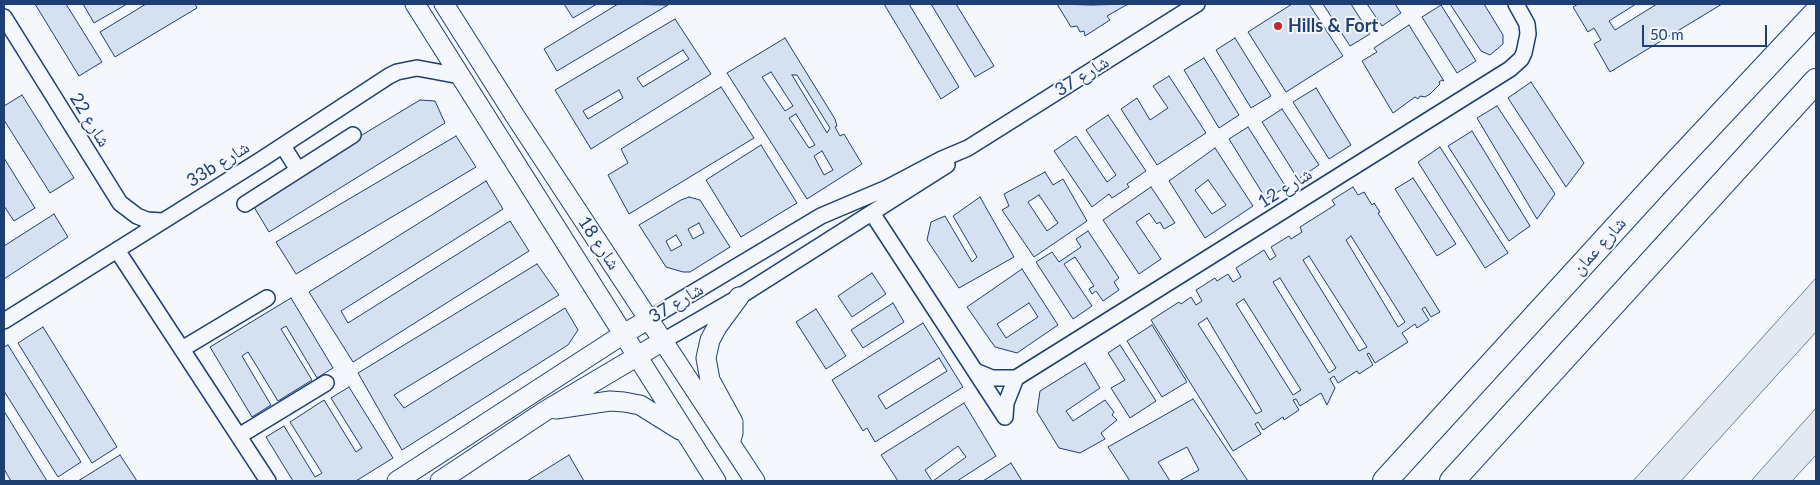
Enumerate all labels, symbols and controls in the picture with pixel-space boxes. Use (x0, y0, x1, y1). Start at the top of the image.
place label: Hills & Fort (1288, 15, 1378, 37)
scale bar (1645, 15, 1770, 47)
marker: Hills & Fort (1272, 20, 1284, 32)
text: 50 m (1650, 25, 1684, 43)
street label: شارع 37 (1051, 51, 1113, 101)
street label: شارع 22 (65, 89, 115, 151)
street label: 33b شارع (183, 136, 253, 192)
street label: شارع 12 (1254, 163, 1316, 213)
street label: شارع 18 (573, 212, 625, 274)
street label: شارع عمان (1567, 213, 1631, 279)
street label: شارع 37 (645, 278, 707, 328)

